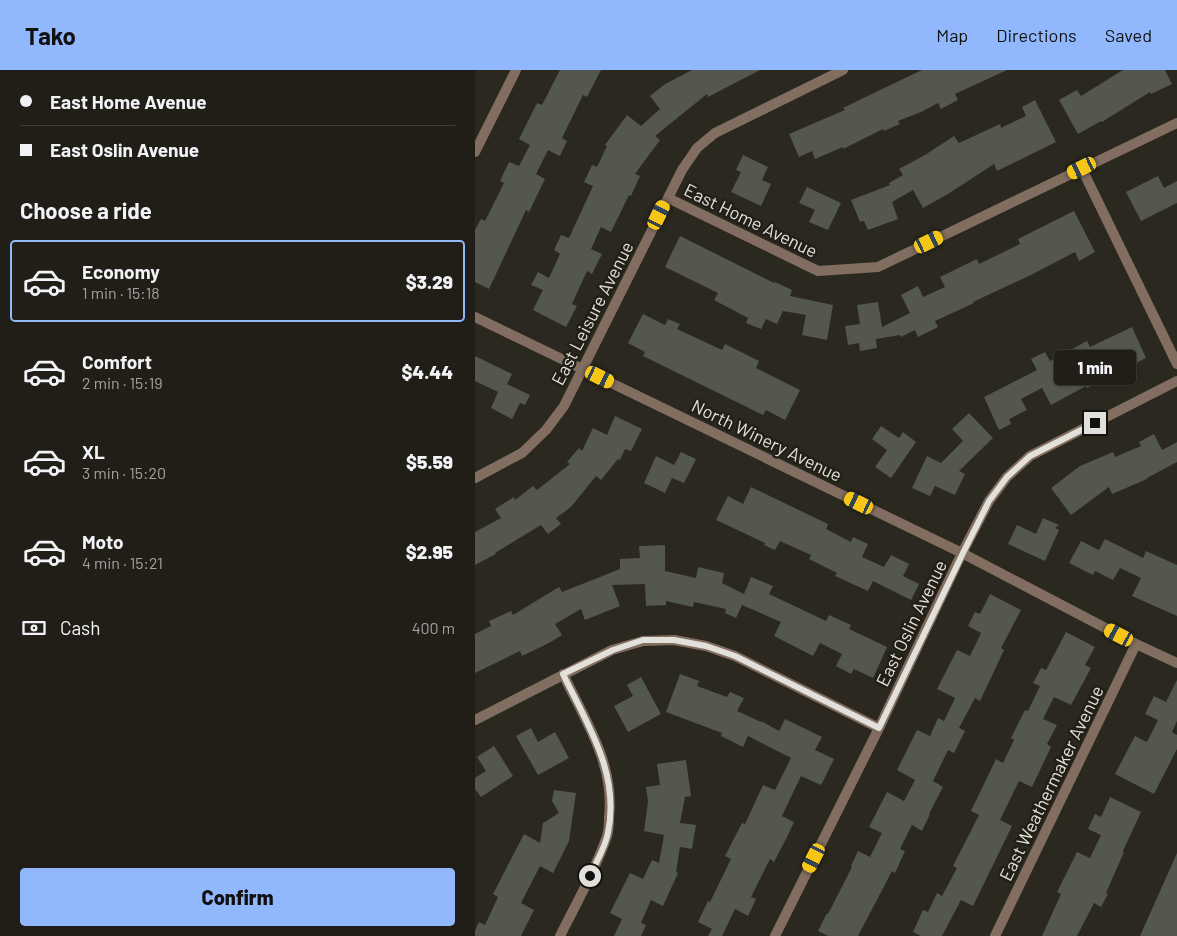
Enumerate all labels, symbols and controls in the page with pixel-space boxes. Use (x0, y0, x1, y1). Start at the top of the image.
text: Tako (25, 21, 76, 50)
text: Map (936, 24, 968, 46)
text: Directions (996, 24, 1077, 46)
text: Saved (1105, 24, 1152, 46)
text: East Home Avenue (50, 90, 207, 113)
text: East Oslin Avenue (50, 138, 199, 161)
car (1065, 155, 1098, 181)
street label: East Home Avenue (681, 178, 821, 262)
text: Choose a ride (20, 197, 152, 223)
car (645, 198, 672, 232)
car (912, 229, 945, 255)
street label: East Leisure Avenue (546, 237, 638, 389)
icon: car (22, 259, 67, 304)
text: Economy (82, 260, 160, 283)
text: $3.29 (406, 270, 453, 293)
text: 1 min · 15:18 (82, 283, 160, 302)
icon: car (22, 349, 67, 394)
text: Comfort (82, 350, 152, 373)
callout: 1 min (1054, 350, 1136, 386)
text: 1 min (1077, 358, 1113, 377)
text: $4.44 (401, 360, 453, 383)
car (583, 364, 616, 390)
text: 2 min · 15:19 (82, 373, 163, 392)
street label: North Winery Avenue (688, 394, 846, 486)
route end (1084, 412, 1106, 434)
icon: car (22, 439, 67, 484)
text: XL (82, 440, 105, 463)
text: $5.59 (406, 450, 453, 473)
text: 3 min · 15:20 (82, 463, 166, 482)
car (842, 490, 875, 516)
icon: car (22, 529, 67, 574)
text: Moto (82, 530, 124, 553)
text: $2.95 (406, 540, 453, 563)
text: 4 min · 15:21 (82, 553, 163, 572)
street label: East Oslin Avenue (871, 556, 951, 690)
icon: cash (20, 614, 48, 642)
text: Cash (60, 616, 101, 639)
text: 400 m (412, 618, 455, 637)
car (1102, 621, 1135, 649)
street label: East Weathermaker Avenue (994, 682, 1108, 884)
car (800, 841, 827, 875)
route start (579, 865, 601, 887)
button: Confirm (20, 868, 455, 926)

